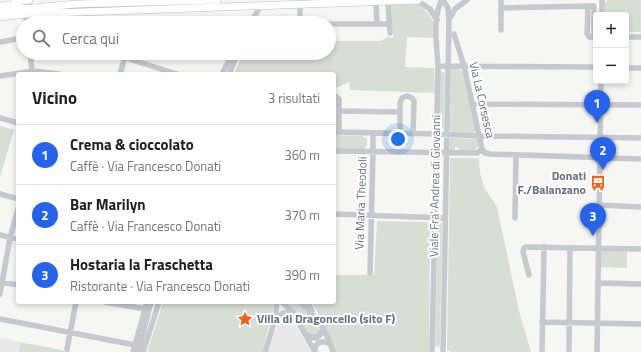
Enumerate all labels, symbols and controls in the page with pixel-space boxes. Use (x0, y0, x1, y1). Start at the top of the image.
map controls (593, 12, 629, 84)
button: + (593, 12, 629, 48)
search box (16, 16, 336, 60)
icon: search (30, 27, 52, 49)
text: Cerca qui (62, 27, 119, 50)
button: − (593, 48, 629, 84)
street label: Via La Corsesca (464, 60, 501, 140)
text: Vicino (32, 85, 77, 111)
text: 3 risultati (268, 88, 320, 108)
pin: 1 (584, 90, 610, 123)
street label: Viale Fra' Andrea di Giovanni (424, 115, 445, 257)
your location (388, 129, 408, 149)
text: Crema & cioccolato (70, 133, 194, 156)
pin: 2 (590, 137, 616, 170)
text: 1 (41, 145, 49, 165)
text: 360 m (284, 145, 320, 165)
text: Caffè · Via Francesco Donati (70, 156, 221, 176)
street label: Via Maria Theodoli (349, 156, 372, 250)
place label: Donati F./Balanzano (518, 166, 586, 199)
bus stop icon: Donati F./Balanzano (589, 174, 607, 192)
text: Bar Marilyn (70, 193, 146, 216)
pin: 3 (580, 203, 606, 236)
text: 2 (41, 205, 49, 225)
text: 370 m (284, 205, 320, 225)
text: Caffè · Via Francesco Donati (70, 216, 221, 236)
text: Hostaria la Fraschetta (70, 253, 213, 276)
text: 3 (41, 265, 49, 285)
text: 390 m (284, 265, 320, 285)
text: Ristorante · Via Francesco Donati (70, 276, 250, 296)
place label: Villa di Dragoncello (sito F) (257, 309, 396, 328)
place icon: Villa di Dragoncello (sito F) (236, 310, 254, 328)

